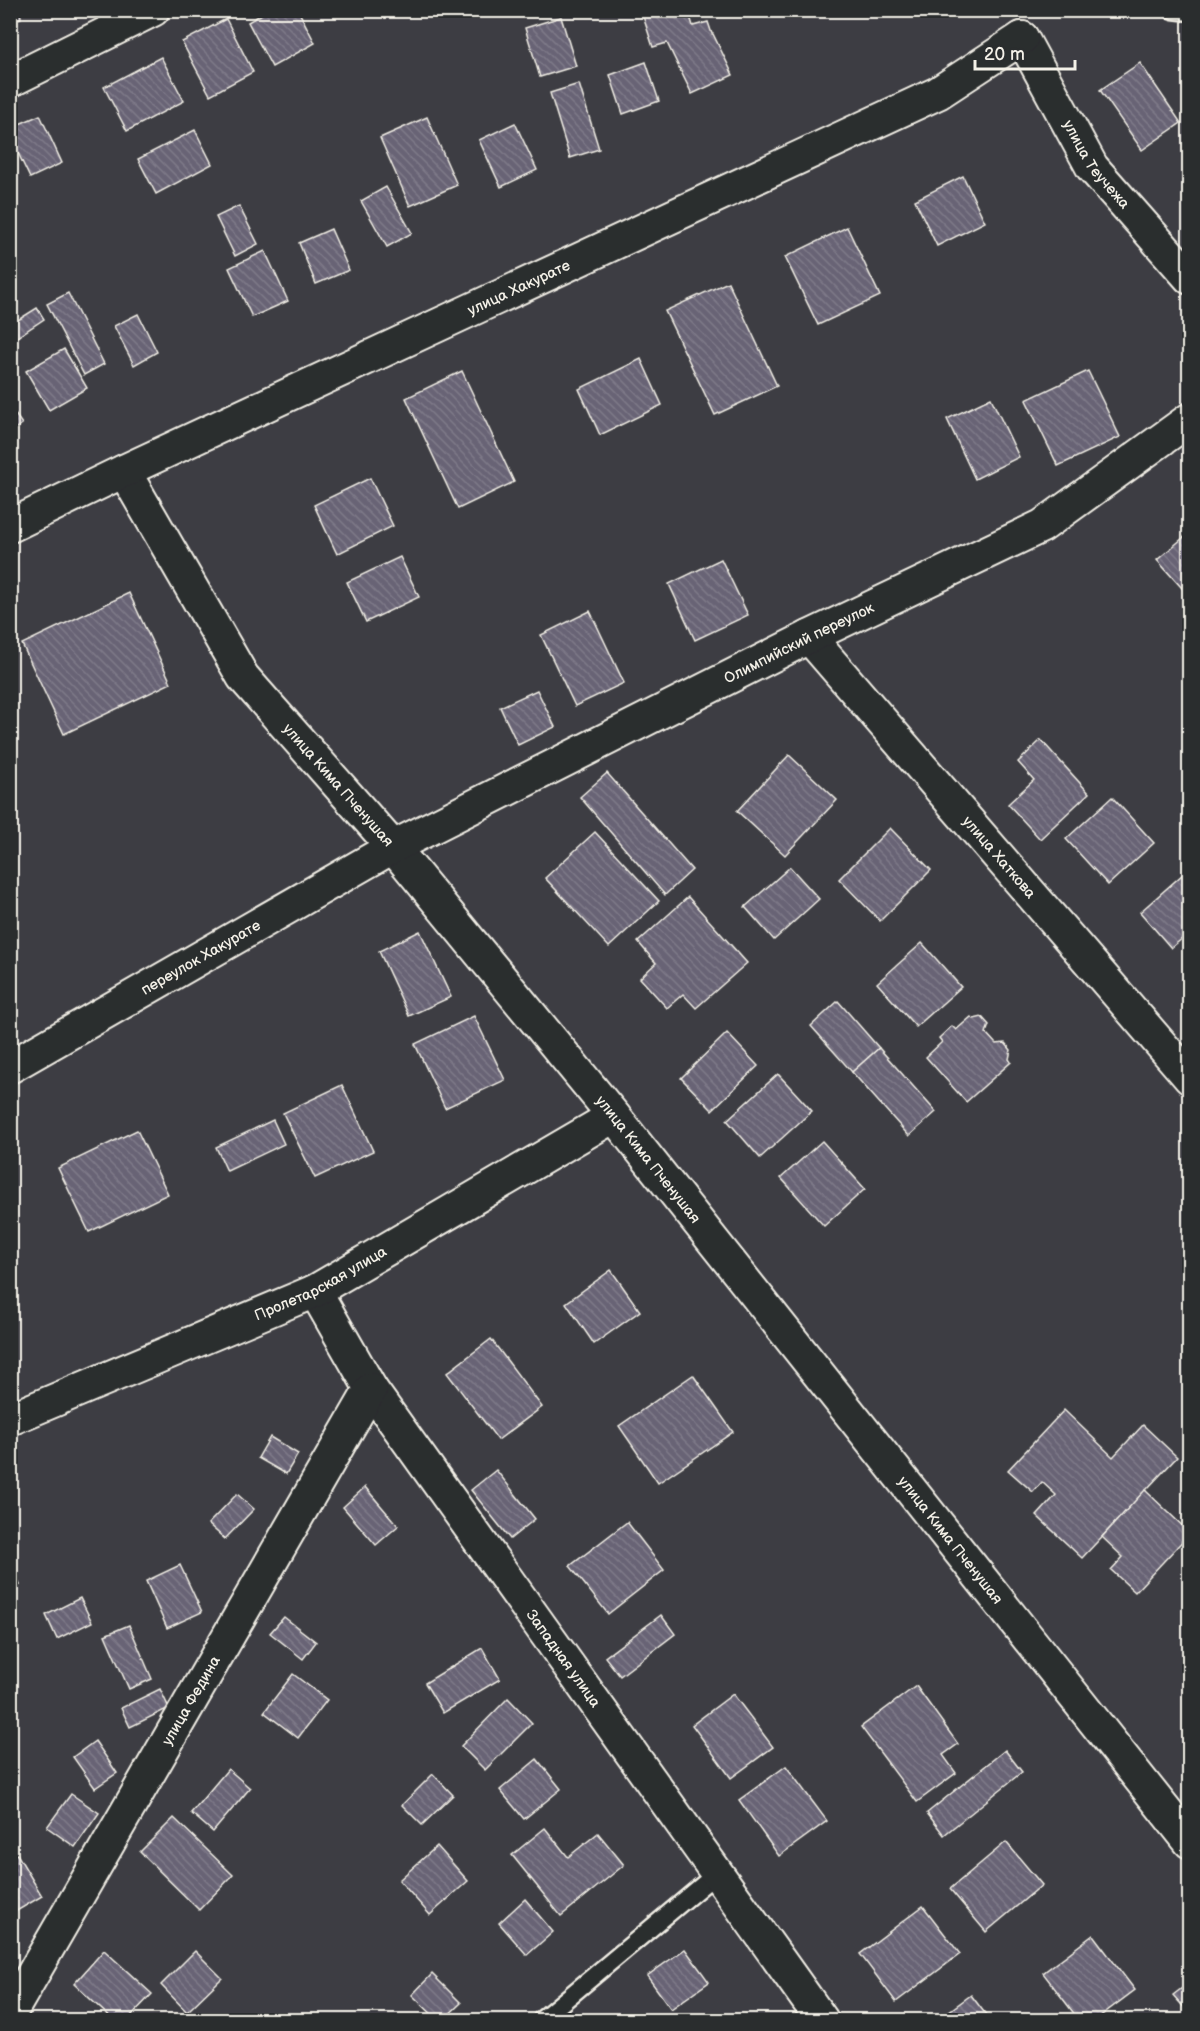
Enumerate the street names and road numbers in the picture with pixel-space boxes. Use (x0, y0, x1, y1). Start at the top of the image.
street label: улица Теучежа (1058, 117, 1134, 213)
street label: улица Хакурате (465, 256, 574, 320)
street label: Олимпийский переулок (721, 598, 877, 688)
street label: улица Кима Пченушая (279, 720, 397, 851)
street label: улица Хаткова (958, 812, 1040, 903)
street label: переулок Хакурате (138, 916, 264, 1000)
street label: улица Кима Пченушая (591, 1092, 705, 1227)
street label: Пролетарская улица (252, 1242, 390, 1325)
street label: улица Кима Пченушая (893, 1472, 1007, 1608)
street label: Западная улица (522, 1606, 605, 1711)
street label: улица Федина (158, 1652, 225, 1749)

